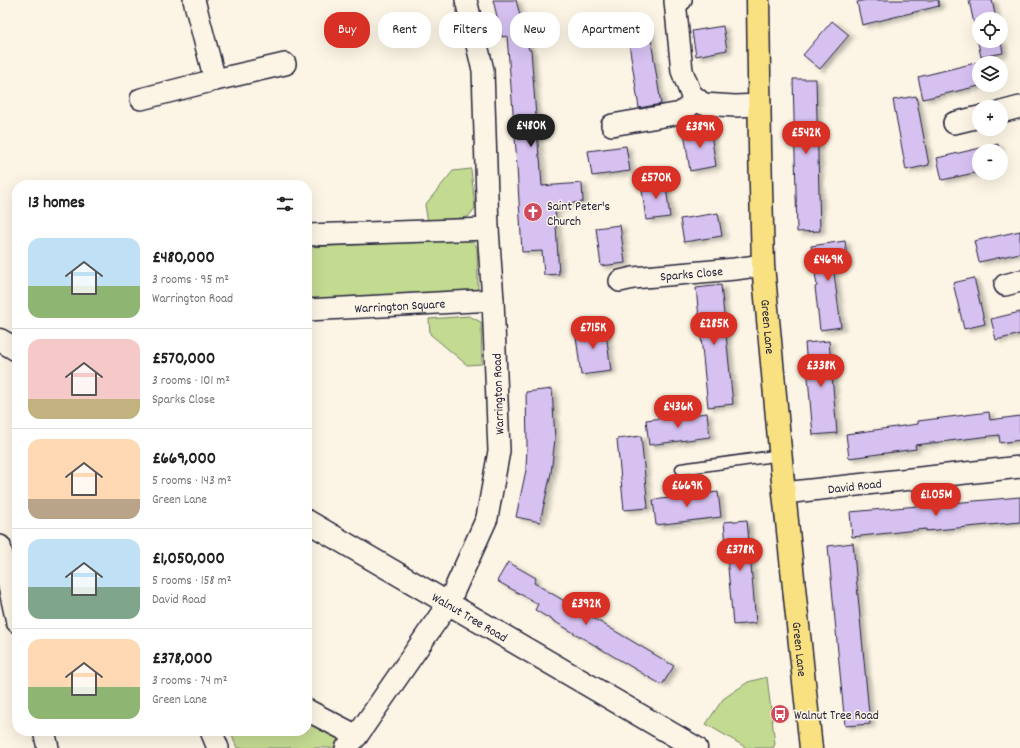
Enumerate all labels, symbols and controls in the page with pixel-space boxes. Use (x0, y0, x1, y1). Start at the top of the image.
chip: Buy (324, 12, 370, 48)
chip: Rent (378, 12, 431, 48)
chip: Filters (439, 12, 502, 48)
chip: New (510, 12, 560, 48)
chip: Apartment (568, 12, 654, 48)
map controls (972, 12, 1008, 180)
button: locate (972, 12, 1008, 48)
button: layers (972, 56, 1008, 92)
button: + (972, 100, 1008, 136)
pin: £480K (503, 114, 559, 148)
pin: £389K (672, 115, 728, 149)
text: £480K (516, 117, 546, 136)
text: £389K (685, 118, 715, 137)
pin: £542K (778, 121, 834, 155)
text: £542K (791, 124, 821, 143)
button: − (972, 144, 1008, 180)
pin: £570K (628, 166, 684, 200)
text: £570K (641, 169, 671, 188)
text: 13 homes (28, 192, 85, 216)
icon: filters (274, 193, 296, 215)
place label: Saint Peter's Church (547, 198, 610, 232)
church icon: Saint Peter's Church (522, 201, 544, 223)
text: £480,000 (152, 247, 215, 271)
pin: £469K (800, 248, 856, 282)
text: £469K (813, 251, 843, 270)
icon: home (60, 254, 108, 302)
street label: Sparks Close (659, 263, 724, 288)
text: 3 rooms · 95 m² (152, 271, 229, 290)
text: Warrington Road (152, 290, 233, 309)
street label: Warrington Square (354, 296, 446, 319)
street label: Green Lane (754, 299, 778, 355)
pin: £285K (686, 312, 742, 346)
text: £285K (699, 315, 729, 334)
pin: £715K (565, 316, 621, 350)
text: £715K (580, 319, 606, 338)
text: £570,000 (152, 348, 215, 372)
street label: Warrington Road (489, 353, 510, 435)
pin: £338K (793, 354, 849, 388)
icon: home (60, 355, 108, 403)
text: £338K (806, 357, 836, 376)
text: 3 rooms · 101 m² (152, 372, 230, 391)
text: Sparks Close (152, 391, 215, 410)
pin: £436K (650, 395, 706, 429)
text: £436K (663, 398, 693, 417)
text: £669,000 (152, 448, 216, 472)
icon: home (60, 455, 108, 503)
text: 5 rooms · 143 m² (152, 472, 231, 491)
pin: £669K (659, 474, 715, 508)
street label: David Road (827, 475, 883, 500)
text: £669K (671, 477, 703, 496)
pin: £1.05M (903, 483, 969, 517)
text: £1.05M (920, 486, 952, 505)
text: Green Lane (152, 491, 207, 510)
pin: £378K (712, 538, 768, 572)
text: £378K (726, 541, 754, 560)
text: £1,050,000 (152, 548, 225, 572)
icon: home (60, 555, 108, 603)
text: 5 rooms · 158 m² (152, 572, 231, 591)
street label: Walnut Tree Road (428, 589, 510, 648)
text: David Road (152, 591, 206, 610)
pin: £392K (558, 592, 614, 626)
text: £392K (571, 595, 601, 614)
street label: Green Lane (786, 621, 810, 678)
text: £378,000 (152, 648, 212, 672)
icon: home (60, 655, 108, 703)
text: 3 rooms · 74 m² (152, 672, 228, 691)
text: Green Lane (152, 691, 207, 710)
bus stop icon: Walnut Tree Road (769, 703, 791, 725)
place label: Walnut Tree Road (794, 707, 879, 726)

